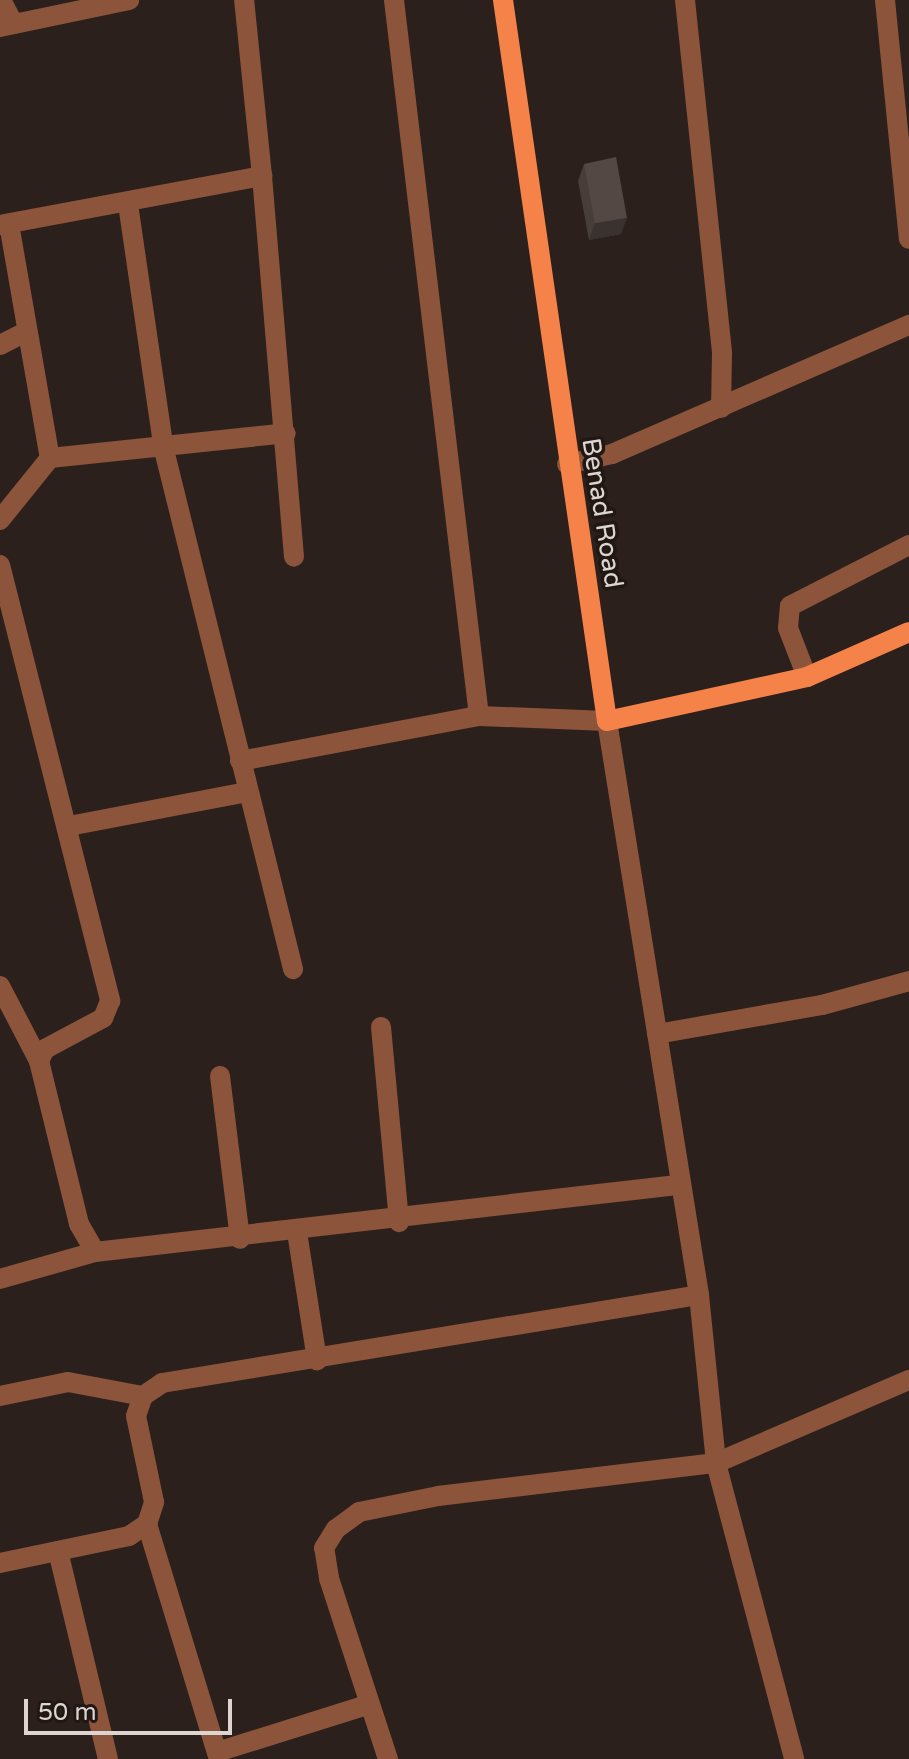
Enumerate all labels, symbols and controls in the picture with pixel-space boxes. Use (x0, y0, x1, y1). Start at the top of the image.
street label: Benad Road (575, 436, 629, 590)
scale bar (28, 1683, 236, 1733)
text: 50 m (38, 1698, 96, 1727)

